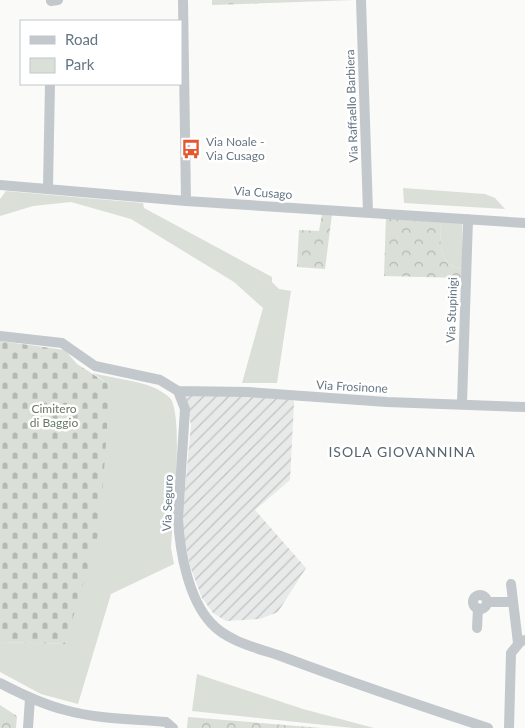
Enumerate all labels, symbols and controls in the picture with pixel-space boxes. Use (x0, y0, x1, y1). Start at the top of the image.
legend (20, 20, 182, 85)
text: Road (65, 30, 98, 48)
street label: Via Raffaello Barbiera (342, 49, 361, 163)
text: Park (65, 55, 95, 73)
place label: Via Noale - Via Cusago (206, 134, 265, 163)
bus stop icon: Via Noale - Via Cusago (180, 138, 202, 160)
street label: Via Cusago (233, 183, 293, 202)
street label: Via Stupinigi (443, 277, 460, 343)
street label: Via Frosinone (316, 377, 388, 396)
park label: Cimitero di Baggio (30, 401, 78, 430)
district label: ISOLA GIOVANNINA (328, 443, 476, 460)
street label: Via Seguro (159, 474, 176, 532)

